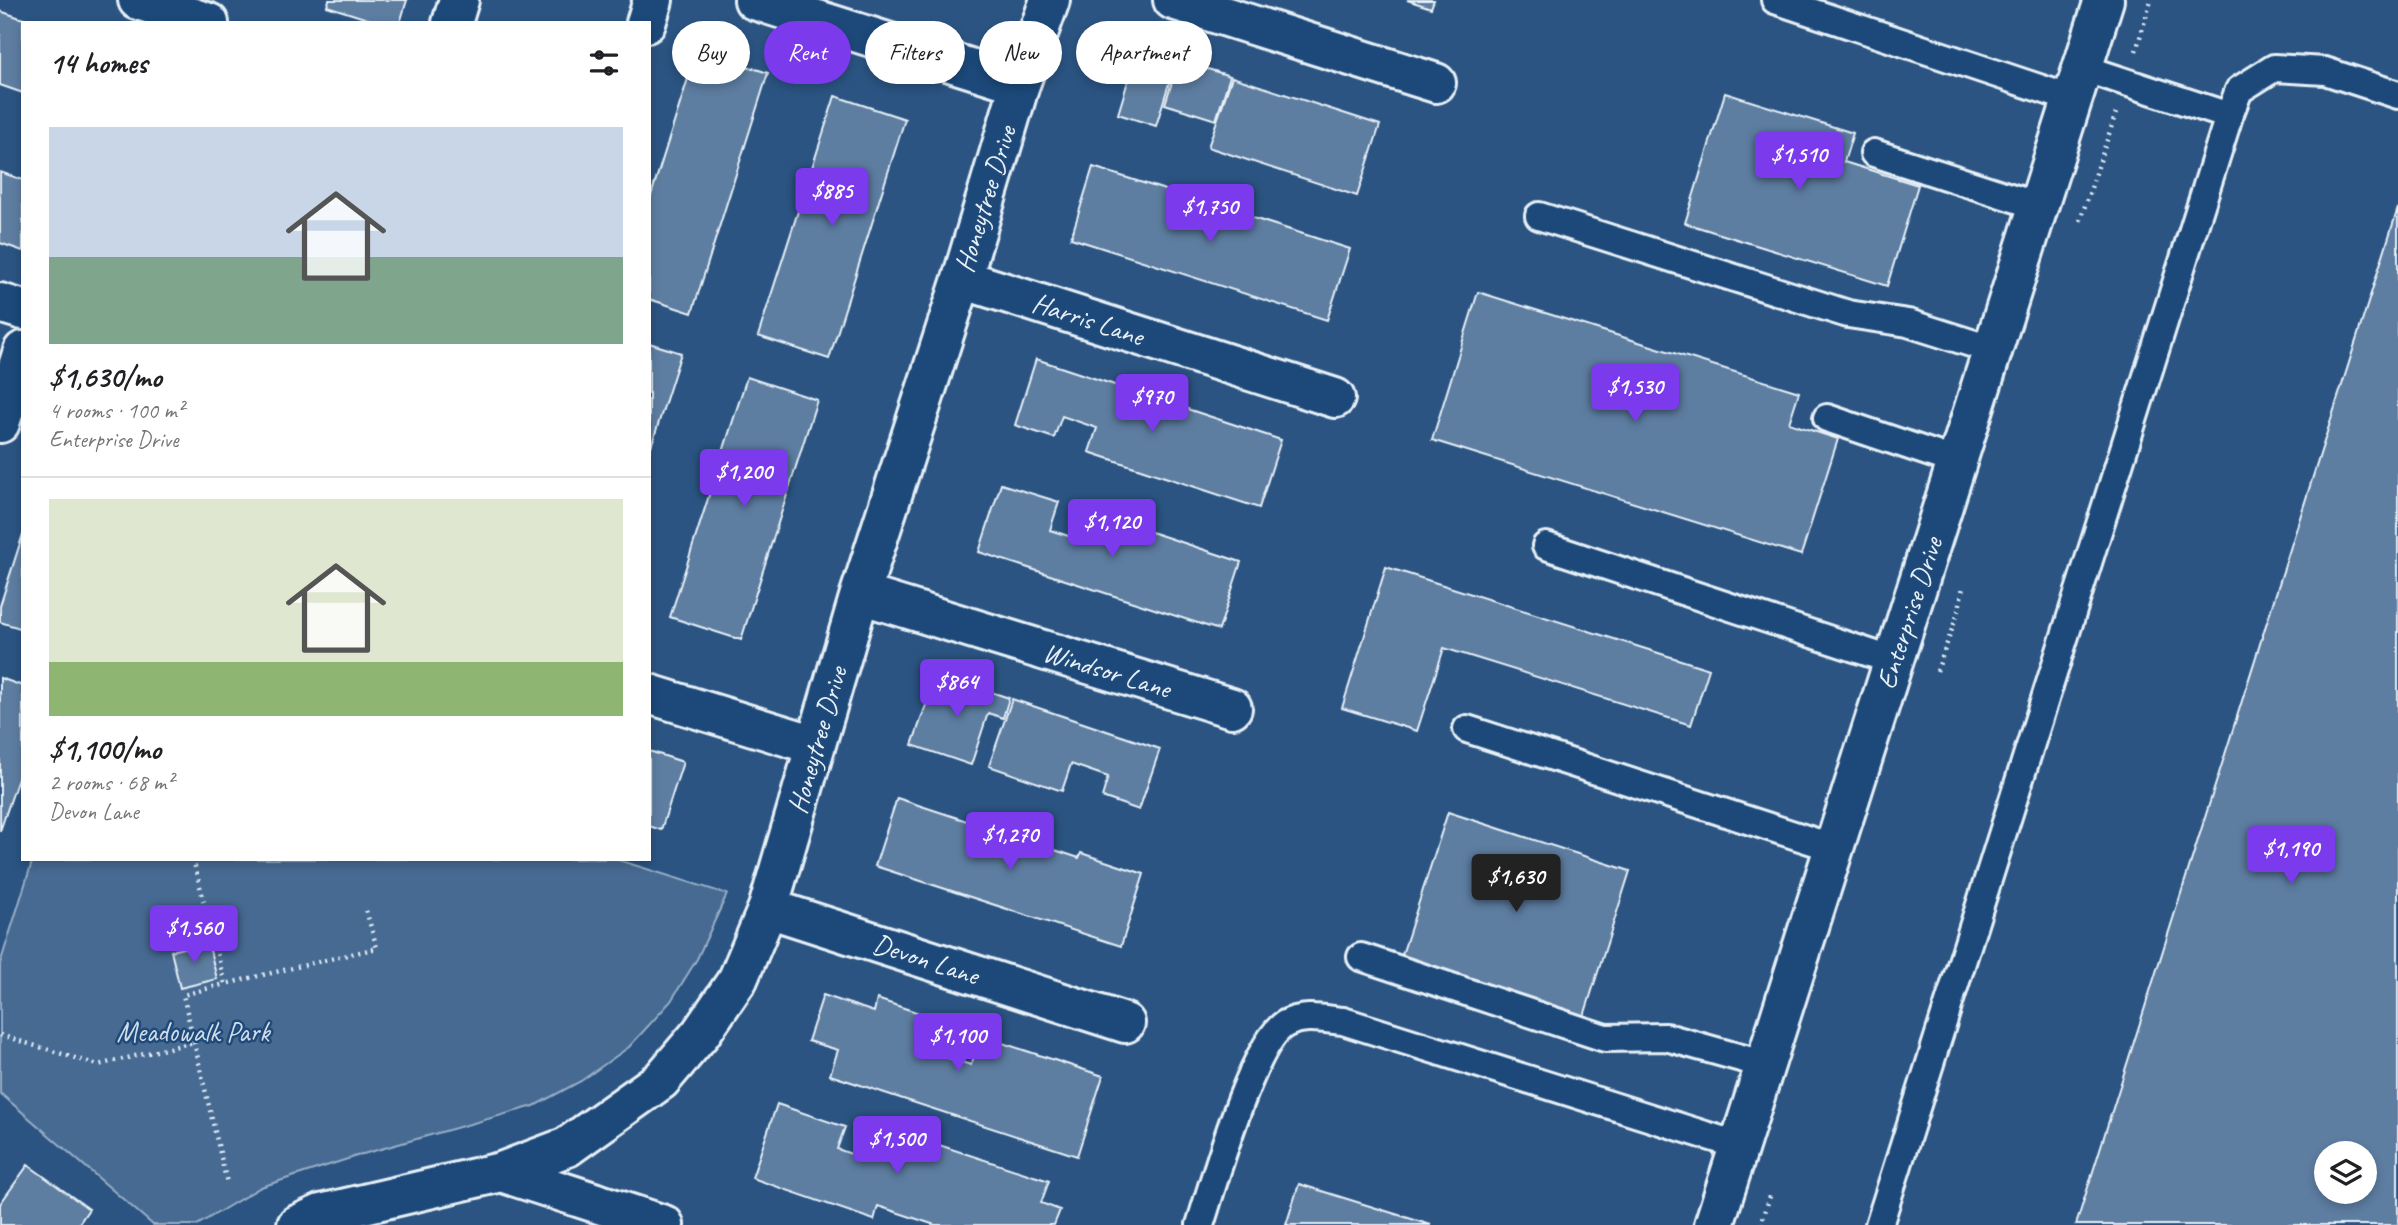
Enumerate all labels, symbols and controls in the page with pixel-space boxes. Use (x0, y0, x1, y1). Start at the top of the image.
chip: Buy (672, 21, 750, 84)
chip: Rent (764, 21, 851, 84)
chip: Filters (865, 21, 965, 84)
chip: New (979, 21, 1062, 84)
chip: Apartment (1076, 21, 1212, 84)
text: 14 homes (49, 44, 147, 82)
icon: filters (585, 44, 623, 82)
street label: Honeytree Drive (946, 120, 1024, 276)
pin: $1,510 (1742, 132, 1856, 192)
text: $1,510 (1771, 140, 1827, 169)
pin: $885 (791, 168, 873, 228)
icon: home (273, 173, 399, 299)
text: $885 (811, 176, 853, 205)
pin: $1,750 (1153, 184, 1267, 244)
text: $1,750 (1182, 192, 1238, 221)
street label: Harris Lane (1028, 285, 1150, 354)
text: $1,630/mo (49, 358, 162, 396)
pin: $1,530 (1578, 364, 1692, 424)
text: $1,530 (1607, 372, 1663, 401)
pin: $970 (1111, 374, 1193, 434)
text: $970 (1131, 382, 1173, 411)
text: 4 rooms · 100 m² (49, 396, 184, 425)
text: Enterprise Drive (49, 425, 178, 454)
pin: $1,200 (687, 449, 801, 509)
text: $1,200 (716, 457, 772, 486)
pin: $1,120 (1055, 500, 1169, 559)
text: $1,120 (1084, 507, 1140, 536)
street label: Enterprise Drive (1868, 531, 1951, 693)
icon: home (273, 545, 399, 671)
street label: Windsor Lane (1039, 634, 1177, 706)
pin: $864 (916, 660, 998, 719)
street label: Honeytree Drive (779, 661, 855, 817)
text: $864 (936, 667, 978, 696)
text: $1,100/mo (49, 730, 161, 768)
text: 2 rooms · 68 m² (49, 768, 173, 797)
text: Devon Lane (49, 797, 139, 826)
pin: $1,270 (953, 812, 1067, 872)
text: $1,270 (982, 820, 1038, 849)
pin: $1,190 (2234, 826, 2348, 886)
text: $1,190 (2263, 834, 2319, 863)
pin: $1,630 (1459, 855, 1573, 914)
text: $1,630 (1488, 862, 1544, 891)
pin: $1,560 (137, 906, 251, 965)
text: $1,560 (166, 913, 222, 942)
street label: Devon Lane (869, 925, 985, 993)
park label: Meadowalk Park (117, 1014, 271, 1049)
pin: $1,100 (901, 1014, 1015, 1073)
text: $1,100 (930, 1021, 986, 1050)
pin: $1,500 (840, 1116, 954, 1176)
text: $1,500 (869, 1124, 925, 1153)
map controls (2314, 1141, 2377, 1204)
button: layers (2314, 1141, 2377, 1204)

